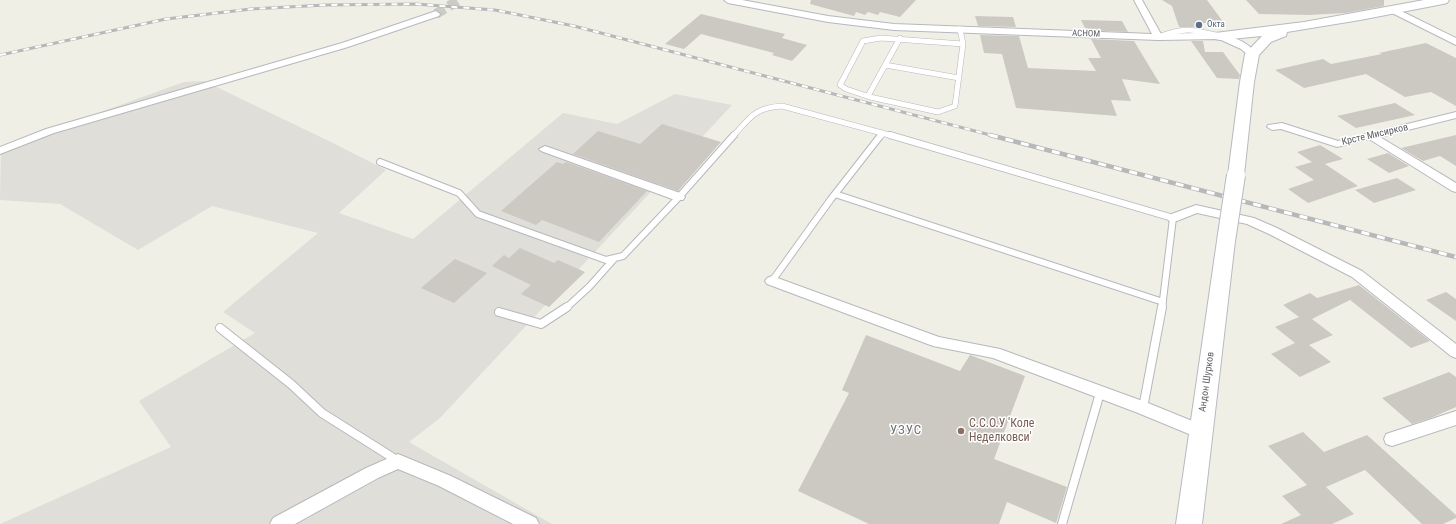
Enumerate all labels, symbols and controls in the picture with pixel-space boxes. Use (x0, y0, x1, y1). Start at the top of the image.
marker: Окта (1194, 20, 1204, 30)
place label: Окта (1207, 20, 1225, 30)
street label: АСНОМ (1072, 28, 1100, 40)
street label: Крсте Мисирков (1341, 122, 1409, 148)
street label: Андон Шурков (1197, 351, 1217, 413)
place label: С.С.О.У 'Коле Неделковси' (969, 417, 1034, 445)
district label: УЗУС (890, 423, 922, 439)
marker: С.С.О.У 'Коле Неделковси' (956, 426, 966, 436)

